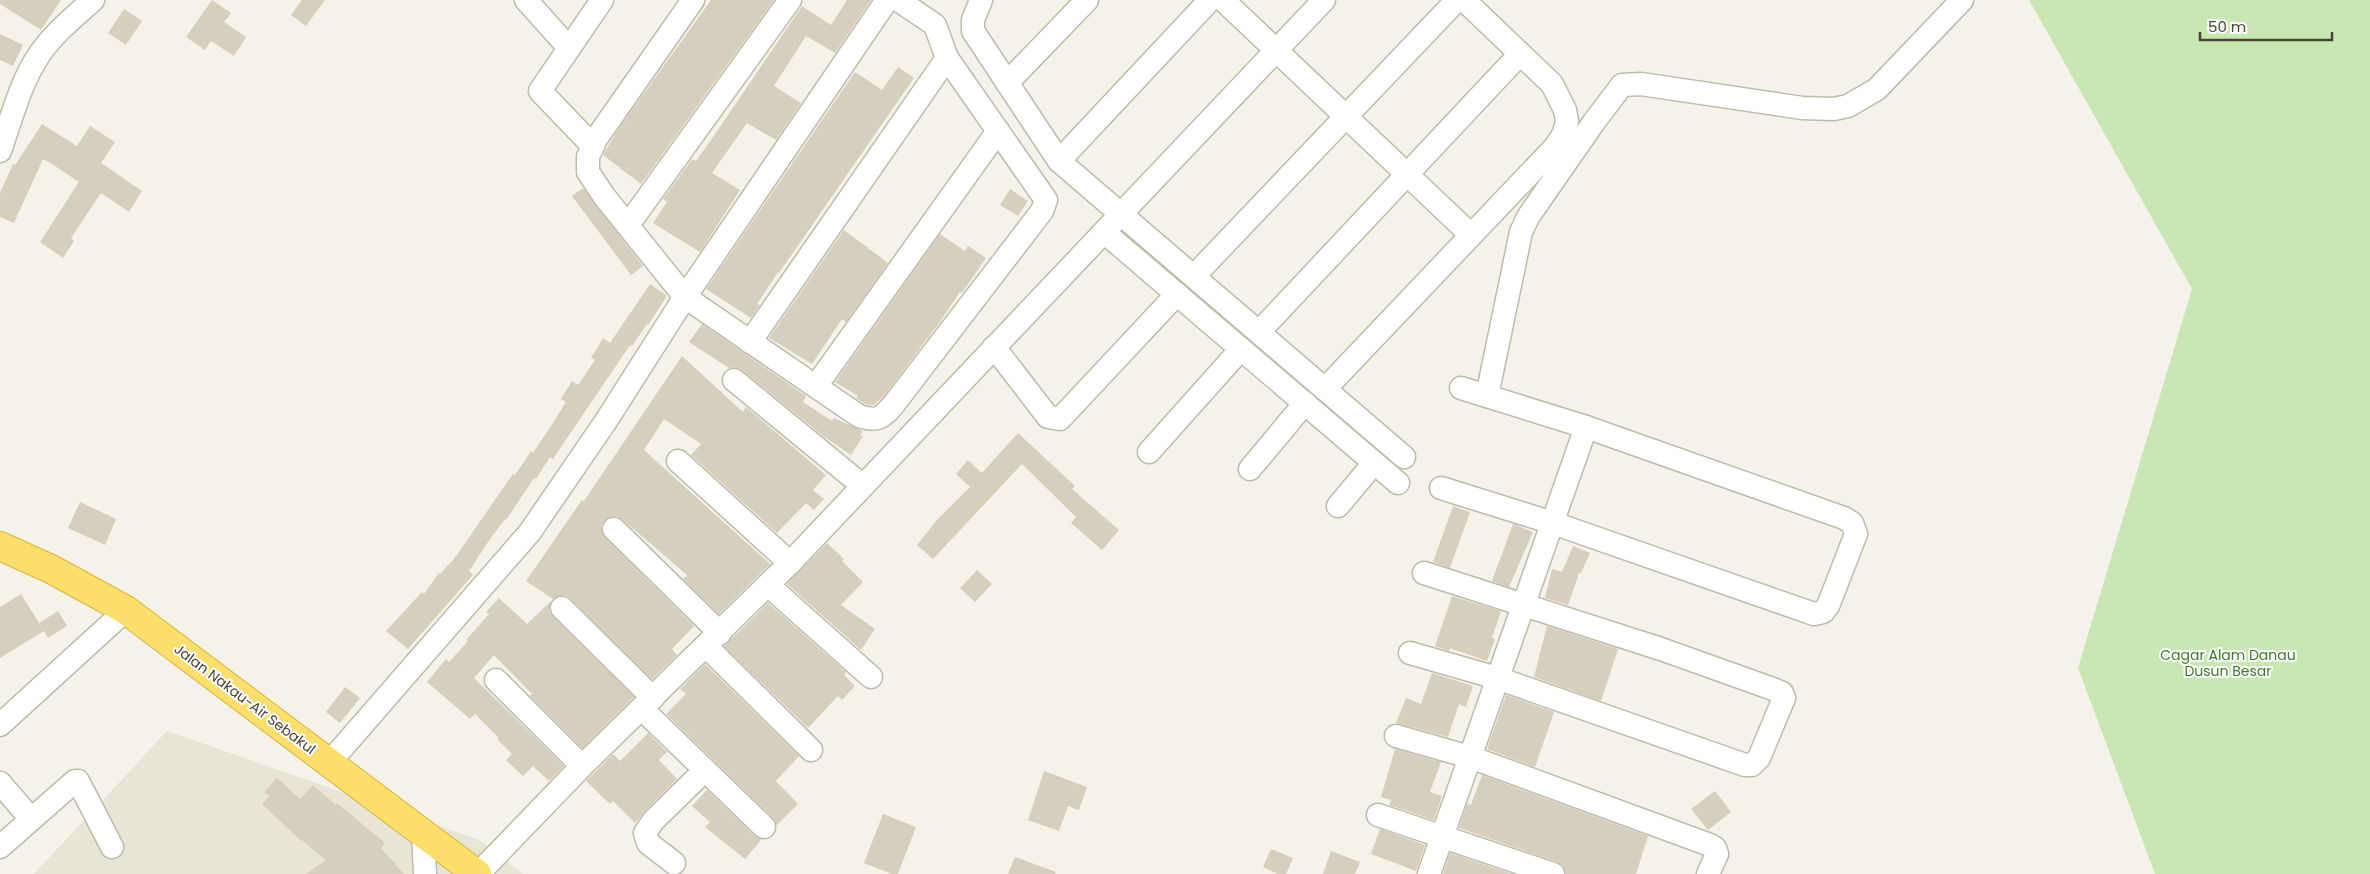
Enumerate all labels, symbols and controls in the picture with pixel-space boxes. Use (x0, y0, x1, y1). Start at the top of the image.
scale bar (2200, 10, 2332, 42)
text: 50 m (2208, 16, 2246, 37)
street label: Jalan Nakau-Air Sebakul (170, 639, 320, 759)
park label: Cagar Alam Danau Dusun Besar (2160, 645, 2296, 681)

